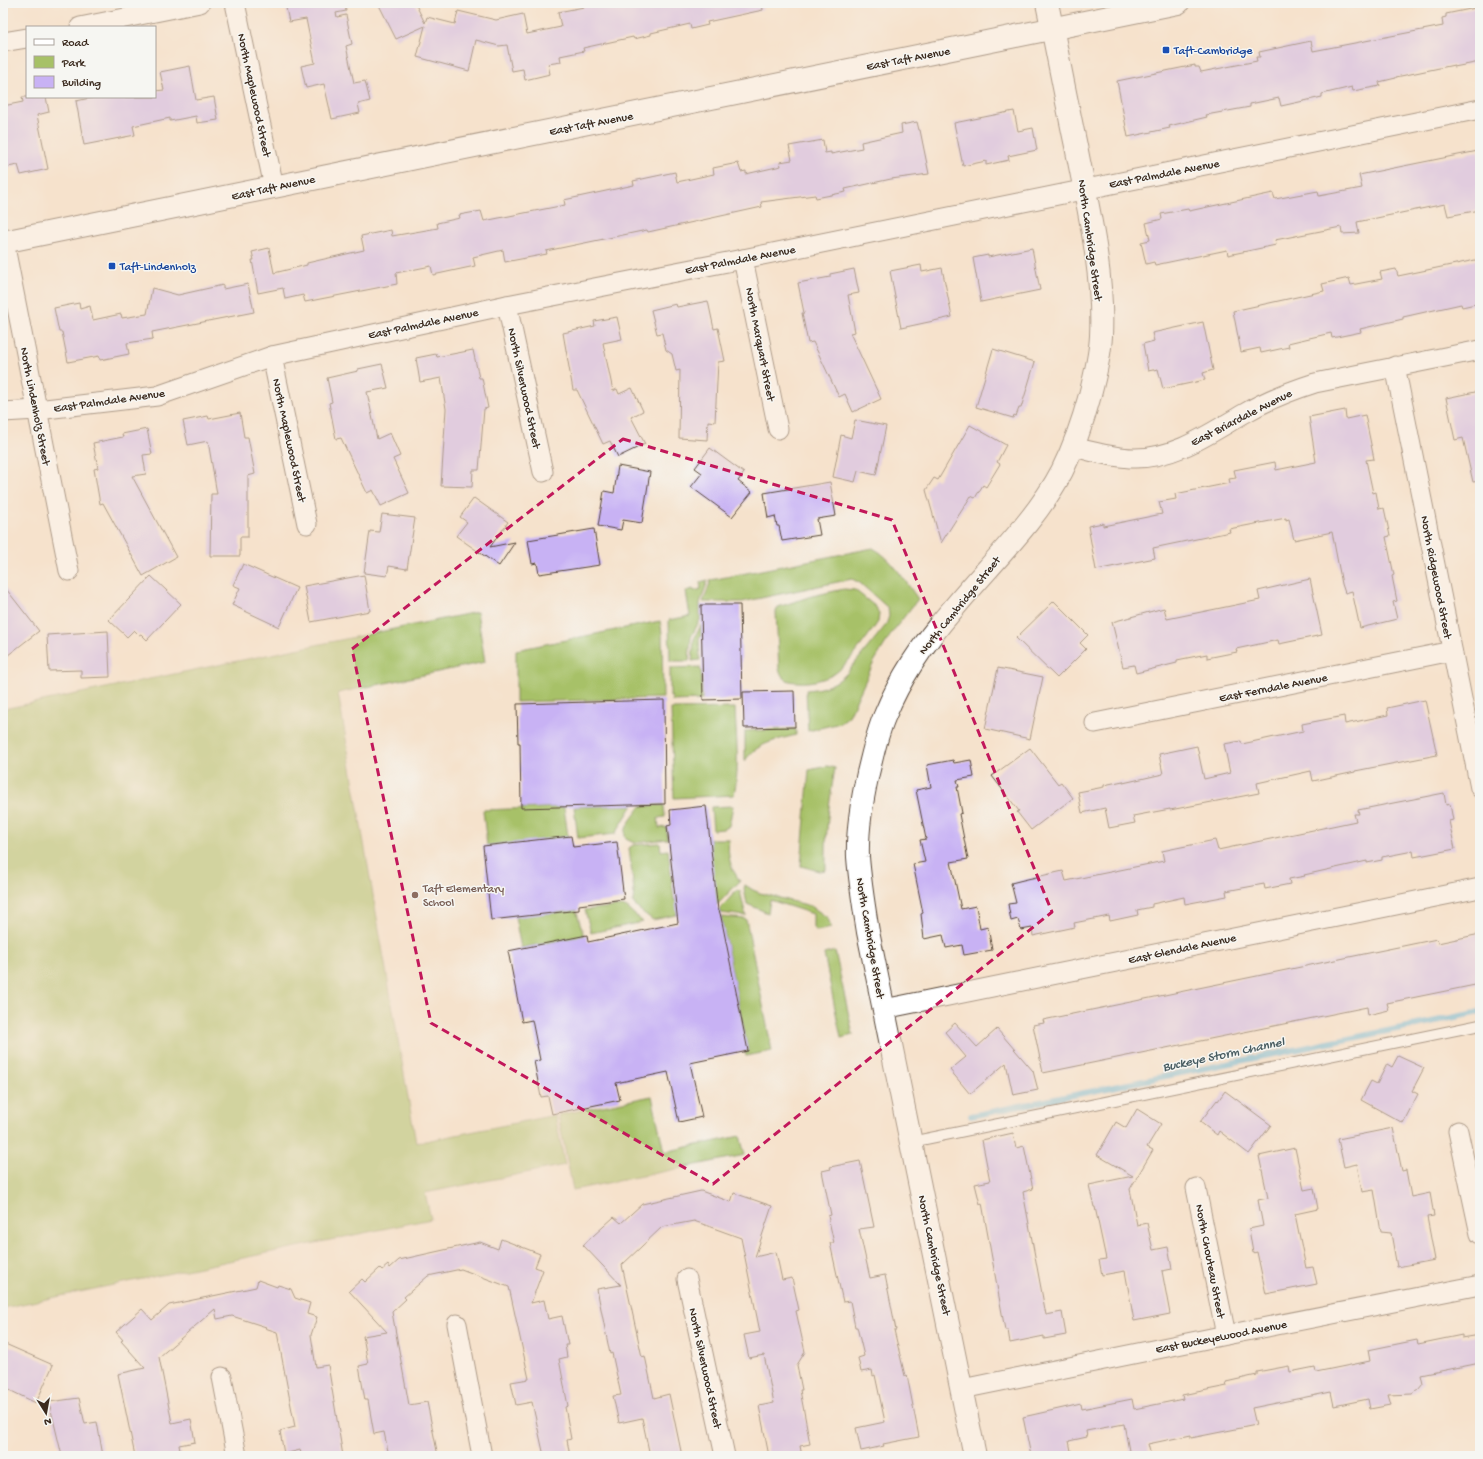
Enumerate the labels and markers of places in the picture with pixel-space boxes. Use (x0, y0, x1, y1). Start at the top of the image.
marker: Taft-Cambridge (1161, 45, 1171, 55)
place label: Taft-Cambridge (1173, 45, 1253, 59)
marker: Taft-Lindenholz (107, 261, 117, 271)
place label: Taft-Lindenholz (119, 261, 197, 275)
place label: Taft Elementary School (422, 883, 504, 911)
marker: Taft Elementary School (410, 890, 420, 900)

